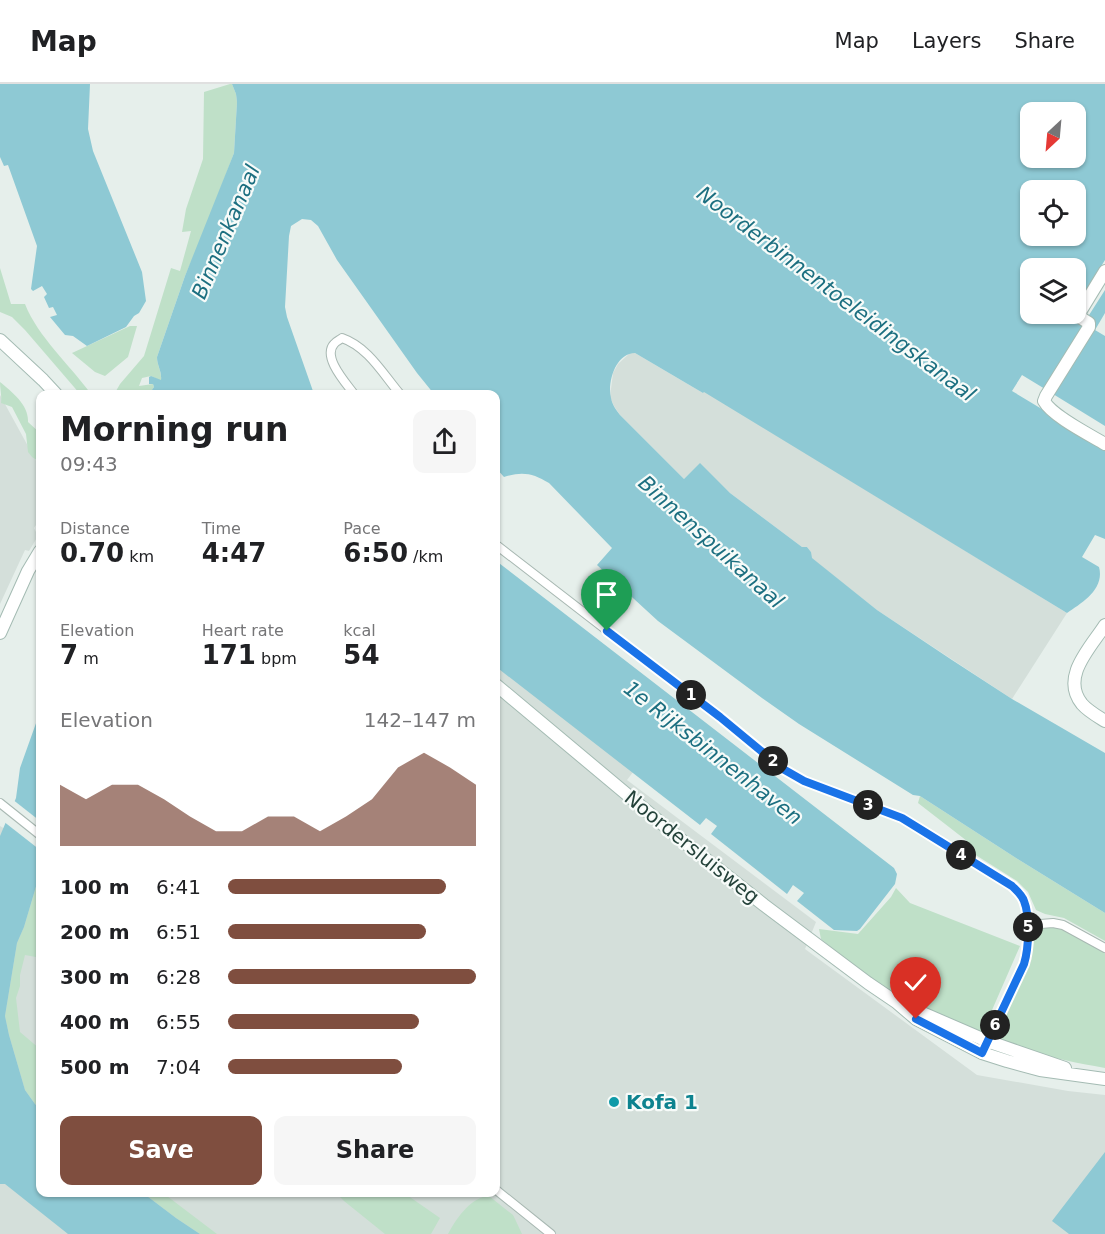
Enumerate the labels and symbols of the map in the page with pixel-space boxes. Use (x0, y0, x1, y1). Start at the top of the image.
north arrow (1020, 102, 1086, 168)
water label: Binnenkanaal (187, 161, 265, 303)
water label: Noorderbinnentoeleidingskanaal (692, 181, 980, 407)
water label: Binnenspuikanaal (634, 471, 788, 613)
pin (581, 569, 632, 631)
water label: 1e Rijksbinnenhaven (619, 676, 807, 830)
pin: 1 (676, 680, 706, 710)
pin: 2 (758, 746, 788, 776)
street label: Noordersluisweg (620, 785, 764, 909)
pin: 3 (853, 790, 883, 820)
pin: 4 (946, 840, 976, 870)
pin: 5 (1013, 912, 1043, 942)
pin (890, 957, 941, 1019)
pin: 6 (980, 1010, 1010, 1040)
place label: Kofa 1 (626, 1090, 698, 1114)
marker: Kofa 1 (607, 1095, 621, 1109)

